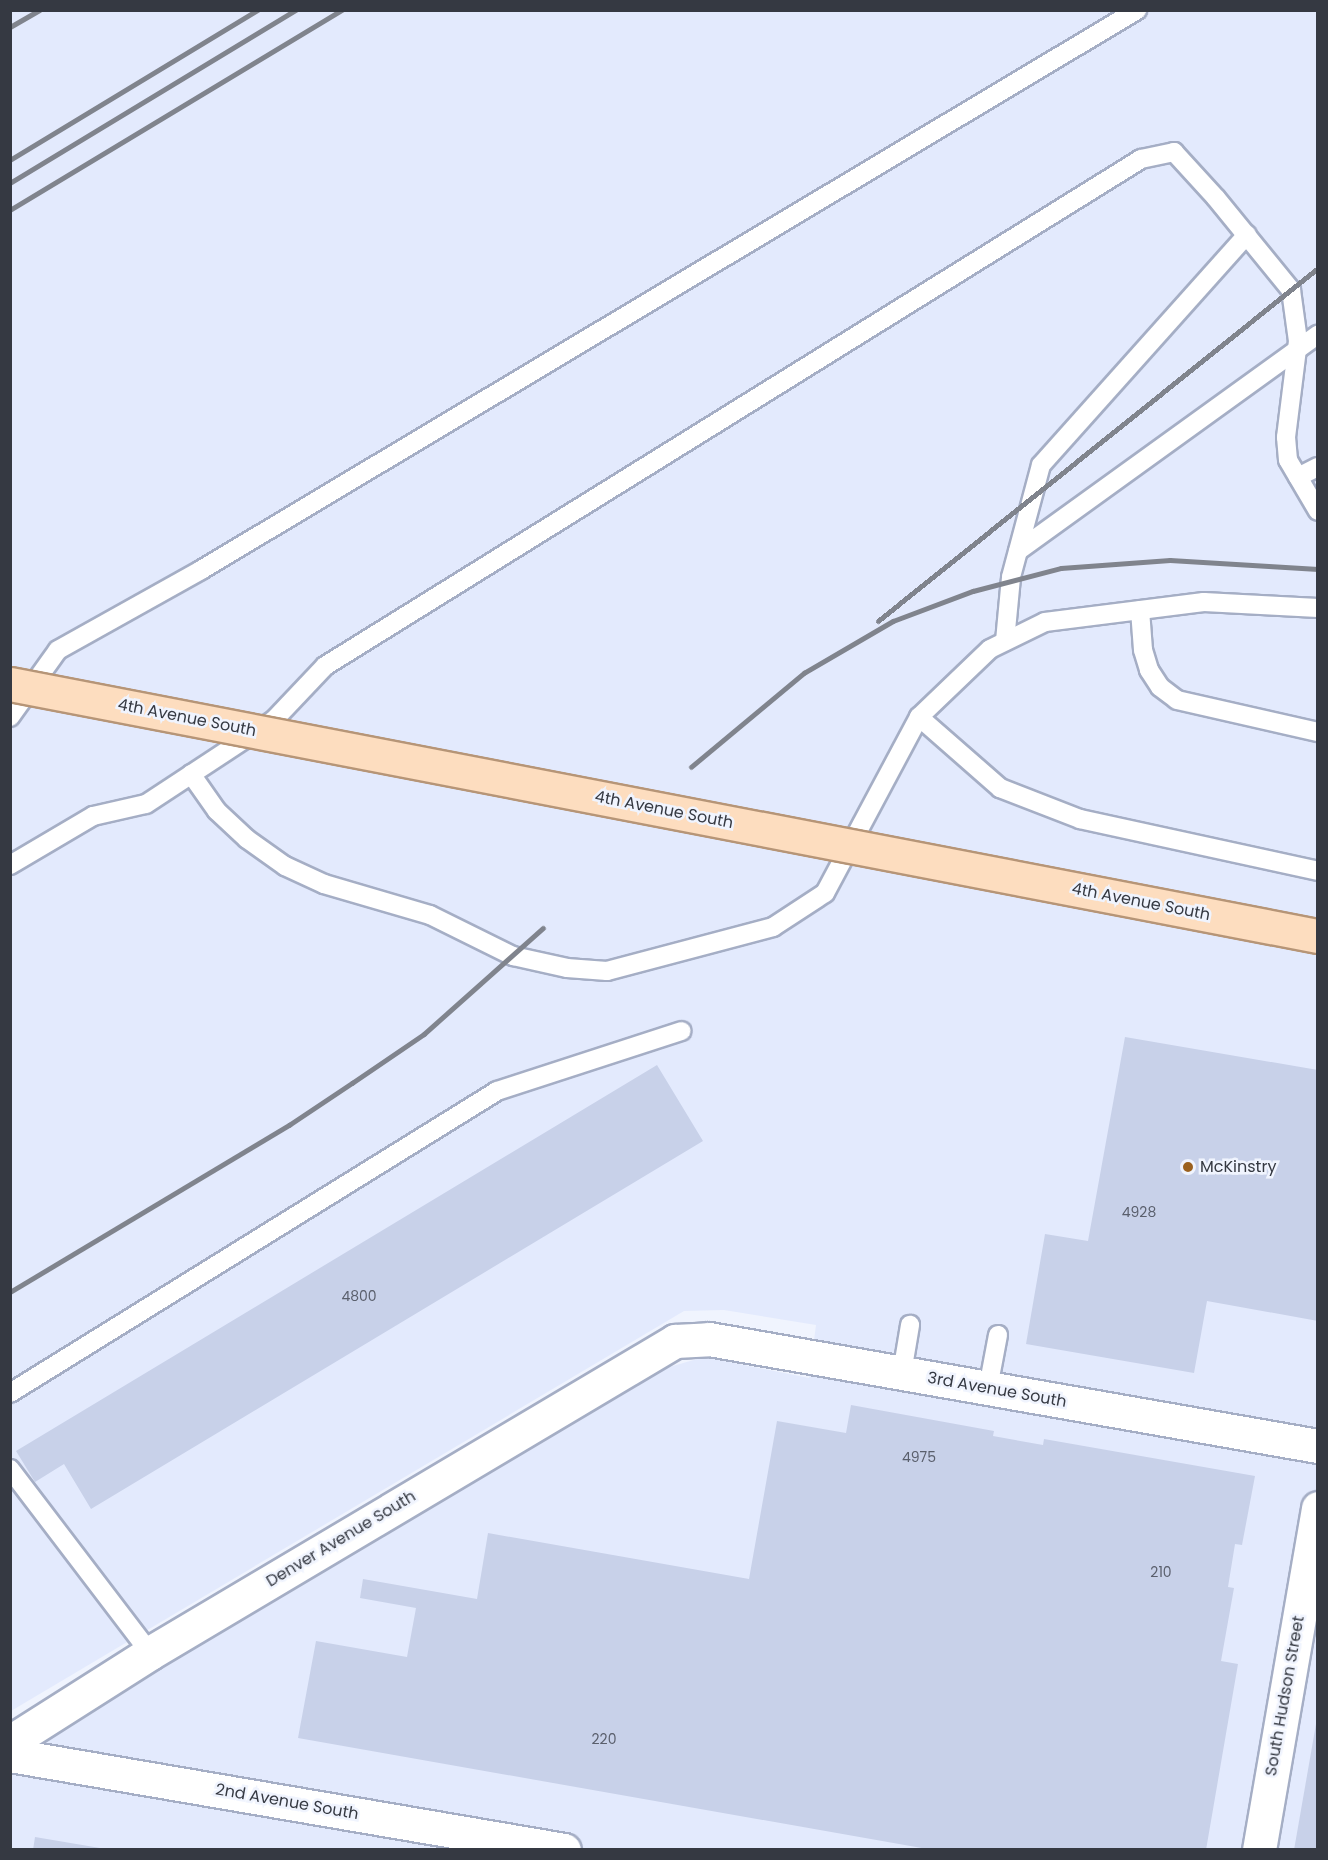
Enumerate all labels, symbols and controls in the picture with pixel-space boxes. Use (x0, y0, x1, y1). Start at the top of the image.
street label: 4th Avenue South (116, 695, 258, 741)
street label: 4th Avenue South (593, 787, 735, 833)
street label: 4th Avenue South (1070, 879, 1212, 925)
place label: McKinstry (1200, 1157, 1276, 1177)
marker: McKinstry (1181, 1160, 1195, 1174)
house number: 4928 (1122, 1204, 1156, 1220)
house number: 4800 (341, 1288, 377, 1304)
street label: 3rd Avenue South (926, 1368, 1068, 1412)
house number: 4975 (902, 1449, 936, 1465)
street label: Denver Avenue South (263, 1487, 419, 1591)
house number: 210 (1150, 1564, 1172, 1580)
street label: South Hudson Street (1261, 1614, 1309, 1778)
house number: 220 (592, 1731, 616, 1747)
street label: 2nd Avenue South (214, 1780, 360, 1824)

